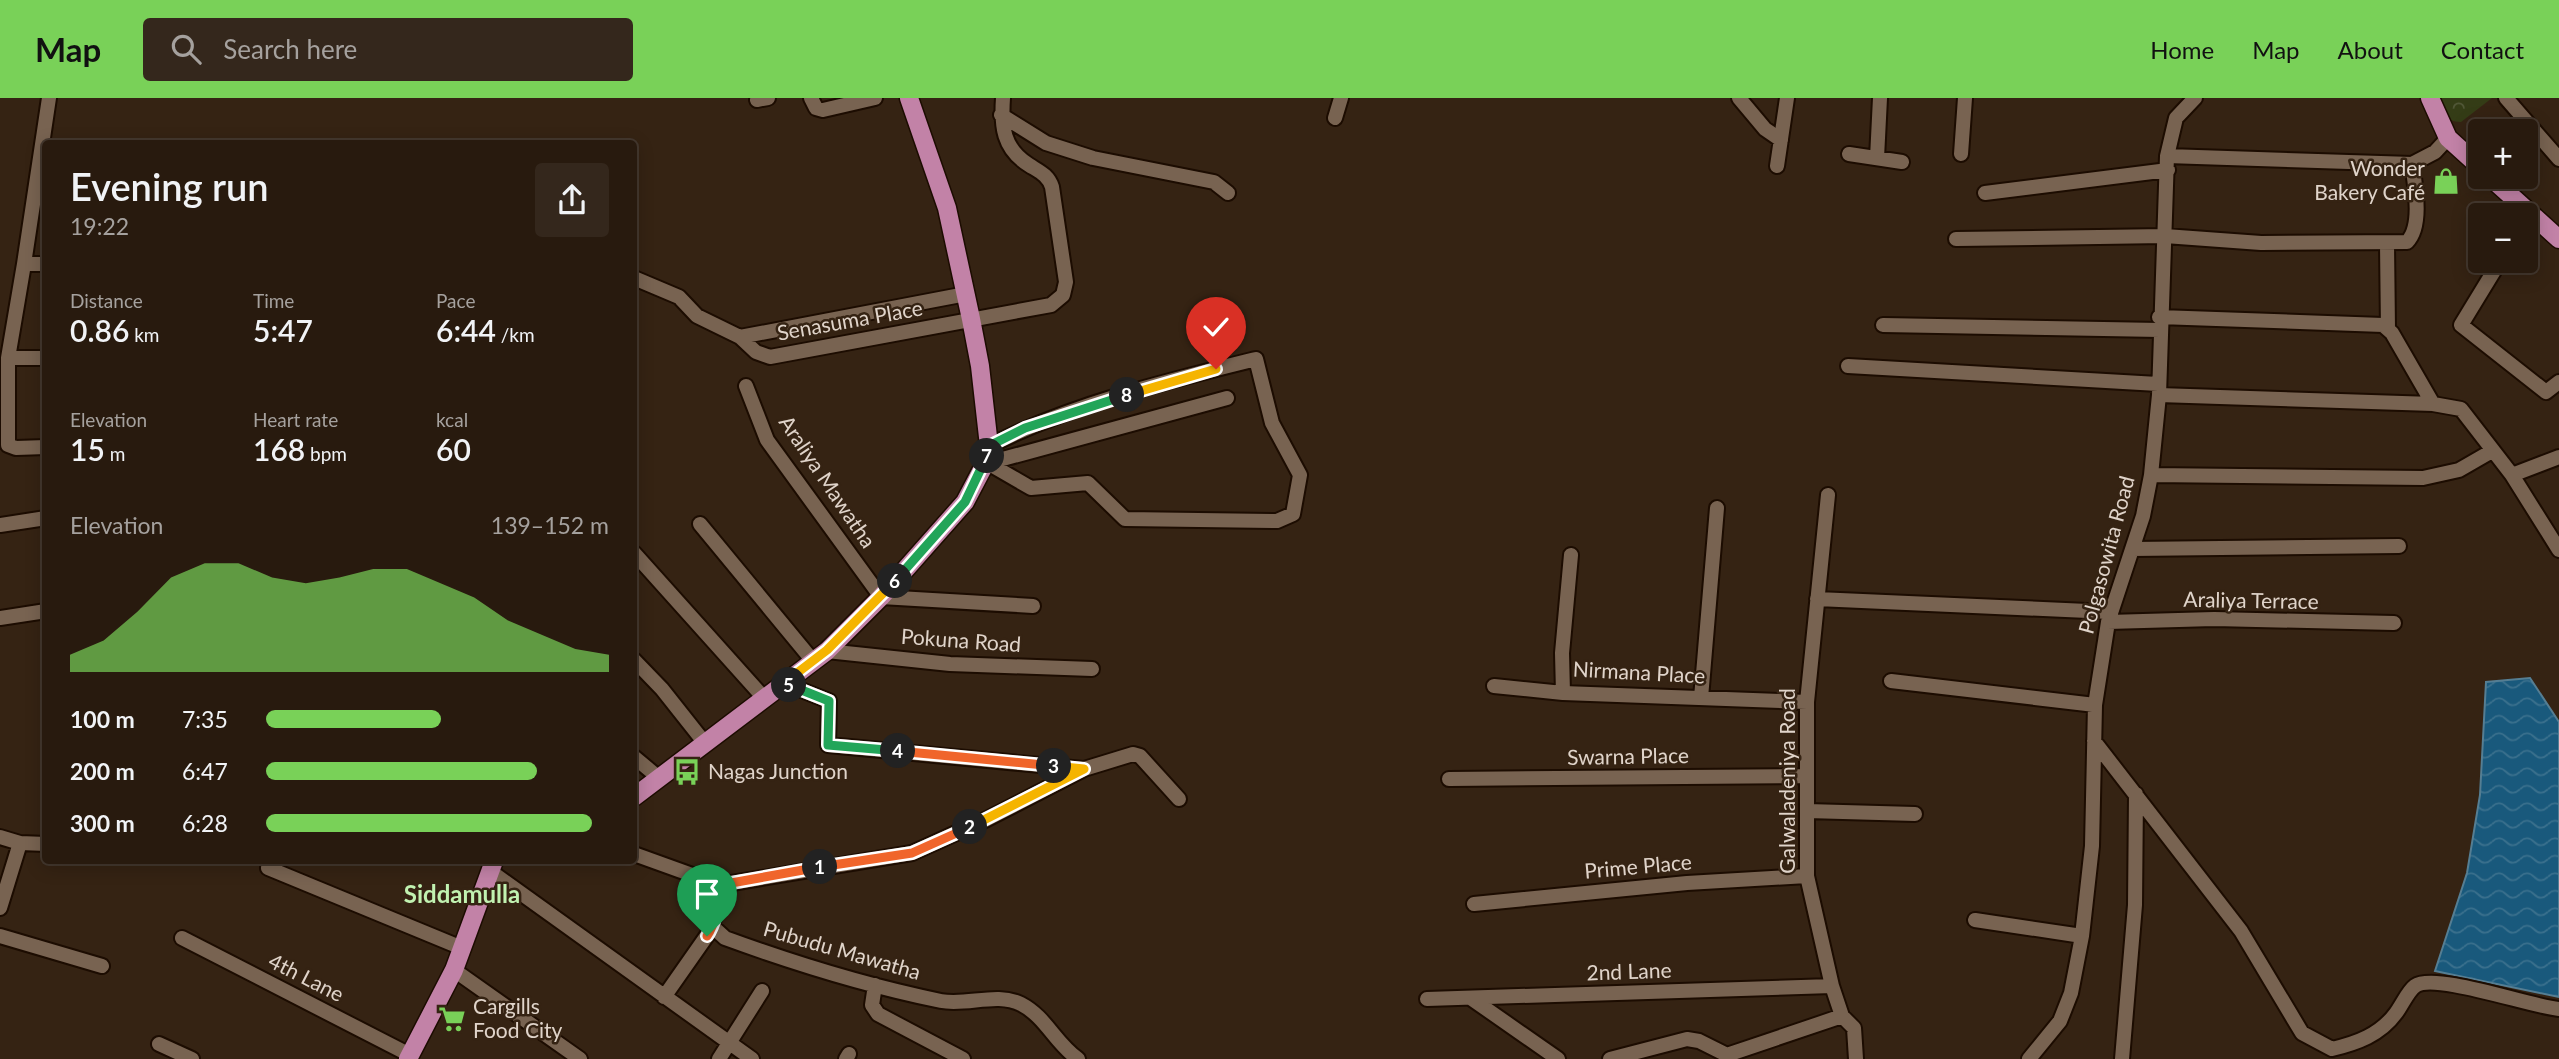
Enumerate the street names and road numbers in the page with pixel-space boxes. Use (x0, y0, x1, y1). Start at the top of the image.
street label: Senasuma Place (775, 294, 924, 345)
street label: Araliya Mawatha (775, 410, 882, 552)
street label: Polgasowita Road (2072, 473, 2139, 636)
street label: Araliya Terrace (2183, 586, 2319, 613)
street label: Pokuna Road (900, 623, 1022, 656)
street label: Nirmana Place (1572, 656, 1706, 687)
street label: Galwaladeniya Road (1774, 688, 1799, 874)
street label: Swarna Place (1567, 742, 1689, 769)
street label: Prime Place (1583, 848, 1693, 883)
street label: Pubudu Mawatha (761, 915, 924, 984)
street label: 4th Lane (265, 947, 348, 1006)
street label: 2nd Lane (1586, 957, 1672, 984)

